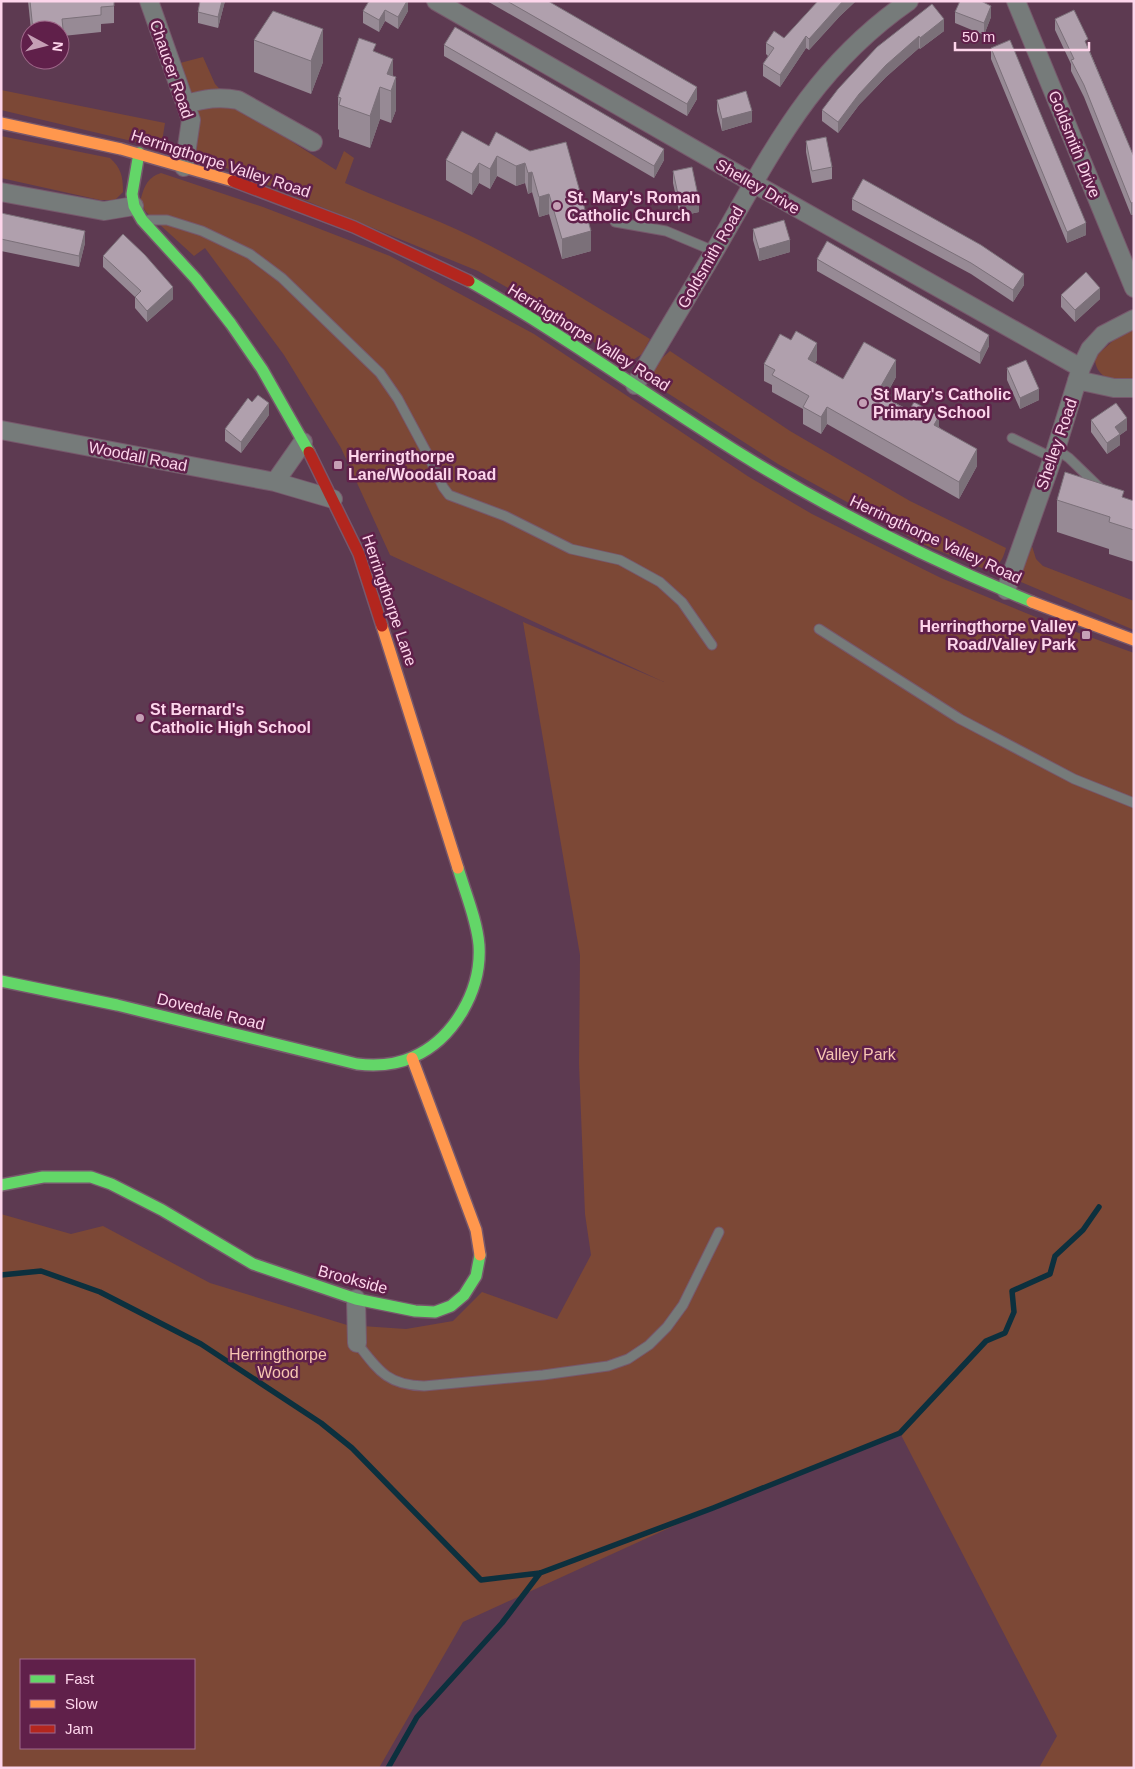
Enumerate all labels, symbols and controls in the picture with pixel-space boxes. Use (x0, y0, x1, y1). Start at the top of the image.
street label: Chaucer Road (147, 18, 196, 121)
north arrow (20, 20, 70, 70)
scale bar (955, 20, 1089, 52)
text: 50 m (962, 28, 995, 45)
text: N (49, 41, 66, 53)
street label: Goldsmith Drive (1045, 88, 1104, 200)
street label: Herringthorpe Valley Road (129, 126, 313, 201)
street label: Shelley Drive (713, 156, 803, 217)
place label: St. Mary's Roman Catholic Church (567, 189, 701, 224)
marker: St. Mary's Roman Catholic Church (551, 200, 563, 212)
street label: Goldsmith Road (674, 203, 746, 311)
street label: Herringthorpe Valley Road (505, 281, 673, 394)
place label: St Mary's Catholic Primary School (873, 386, 1011, 421)
street label: Shelley Road (1033, 396, 1080, 492)
marker: St Mary's Catholic Primary School (857, 397, 869, 409)
street label: Woodall Road (87, 439, 189, 474)
place label: Herringthorpe Lane/Woodall Road (348, 448, 496, 483)
marker: Herringthorpe Lane/Woodall Road (332, 459, 344, 471)
street label: Herringthorpe Valley Road (847, 492, 1024, 587)
street label: Herringthorpe Lane (359, 532, 420, 668)
place label: Herringthorpe Valley Road/Valley Park (920, 618, 1076, 653)
marker: Herringthorpe Valley Road/Valley Park (1080, 629, 1092, 641)
place label: St Bernard's Catholic High School (150, 701, 311, 736)
marker: St Bernard's Catholic High School (134, 712, 146, 724)
street label: Dovedale Road (155, 990, 266, 1033)
park label: Valley Park (816, 1046, 897, 1063)
street label: Brookside (316, 1262, 390, 1297)
park label: Herringthorpe Wood (229, 1346, 327, 1381)
legend (20, 1659, 195, 1749)
text: Fast (65, 1670, 95, 1687)
text: Slow (65, 1695, 98, 1712)
text: Jam (65, 1720, 93, 1737)

